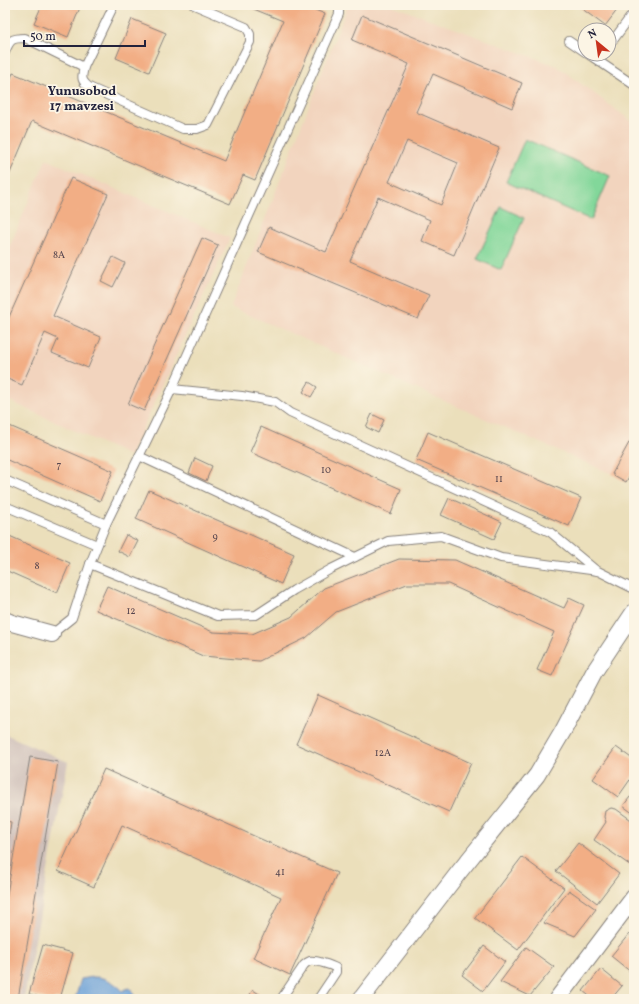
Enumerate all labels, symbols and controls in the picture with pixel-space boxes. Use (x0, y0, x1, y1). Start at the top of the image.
scale bar (24, 22, 145, 48)
north arrow (577, 22, 617, 62)
text: N (586, 26, 600, 43)
text: 50 m (30, 29, 56, 45)
district label: Yunusobod 17 mavzesi (48, 83, 116, 116)
house number: 8A (53, 248, 65, 262)
house number: 7 (57, 458, 62, 472)
house number: 10 (321, 463, 331, 477)
house number: 11 (495, 472, 503, 486)
house number: 9 (212, 530, 218, 544)
house number: 8 (34, 559, 40, 573)
house number: 12 (126, 604, 136, 618)
house number: 12A (375, 746, 391, 760)
house number: 41 (275, 865, 285, 879)

